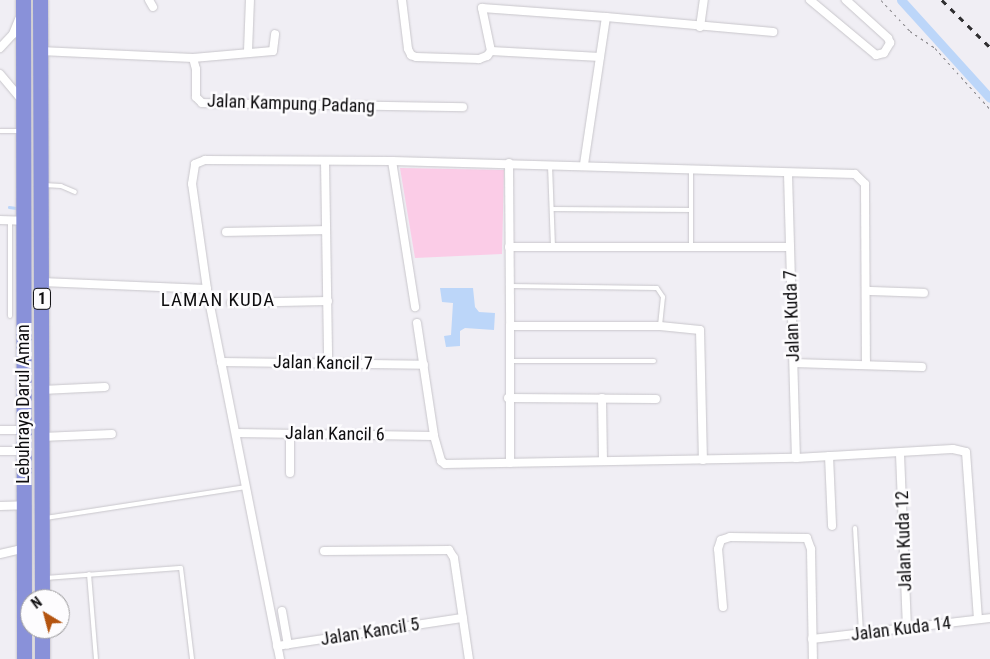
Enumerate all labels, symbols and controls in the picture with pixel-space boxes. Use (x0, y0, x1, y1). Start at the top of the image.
street label: Jalan Kampung Padang (207, 90, 375, 118)
street label: Jalan Kuda 7 (780, 270, 804, 362)
road number: 1 (32, 286, 52, 312)
district label: LAMAN KUDA (160, 289, 276, 311)
street label: Lebuhraya Darul Aman (12, 324, 34, 484)
street label: Jalan Kancil 7 (273, 351, 373, 375)
street label: Jalan Kancil 6 (285, 422, 385, 446)
street label: Jalan Kuda 12 (891, 490, 917, 592)
north arrow (20, 589, 70, 639)
text: N (28, 594, 45, 612)
street label: Jalan Kuda 14 (850, 612, 952, 646)
street label: Jalan Kancil 5 (319, 614, 421, 650)

